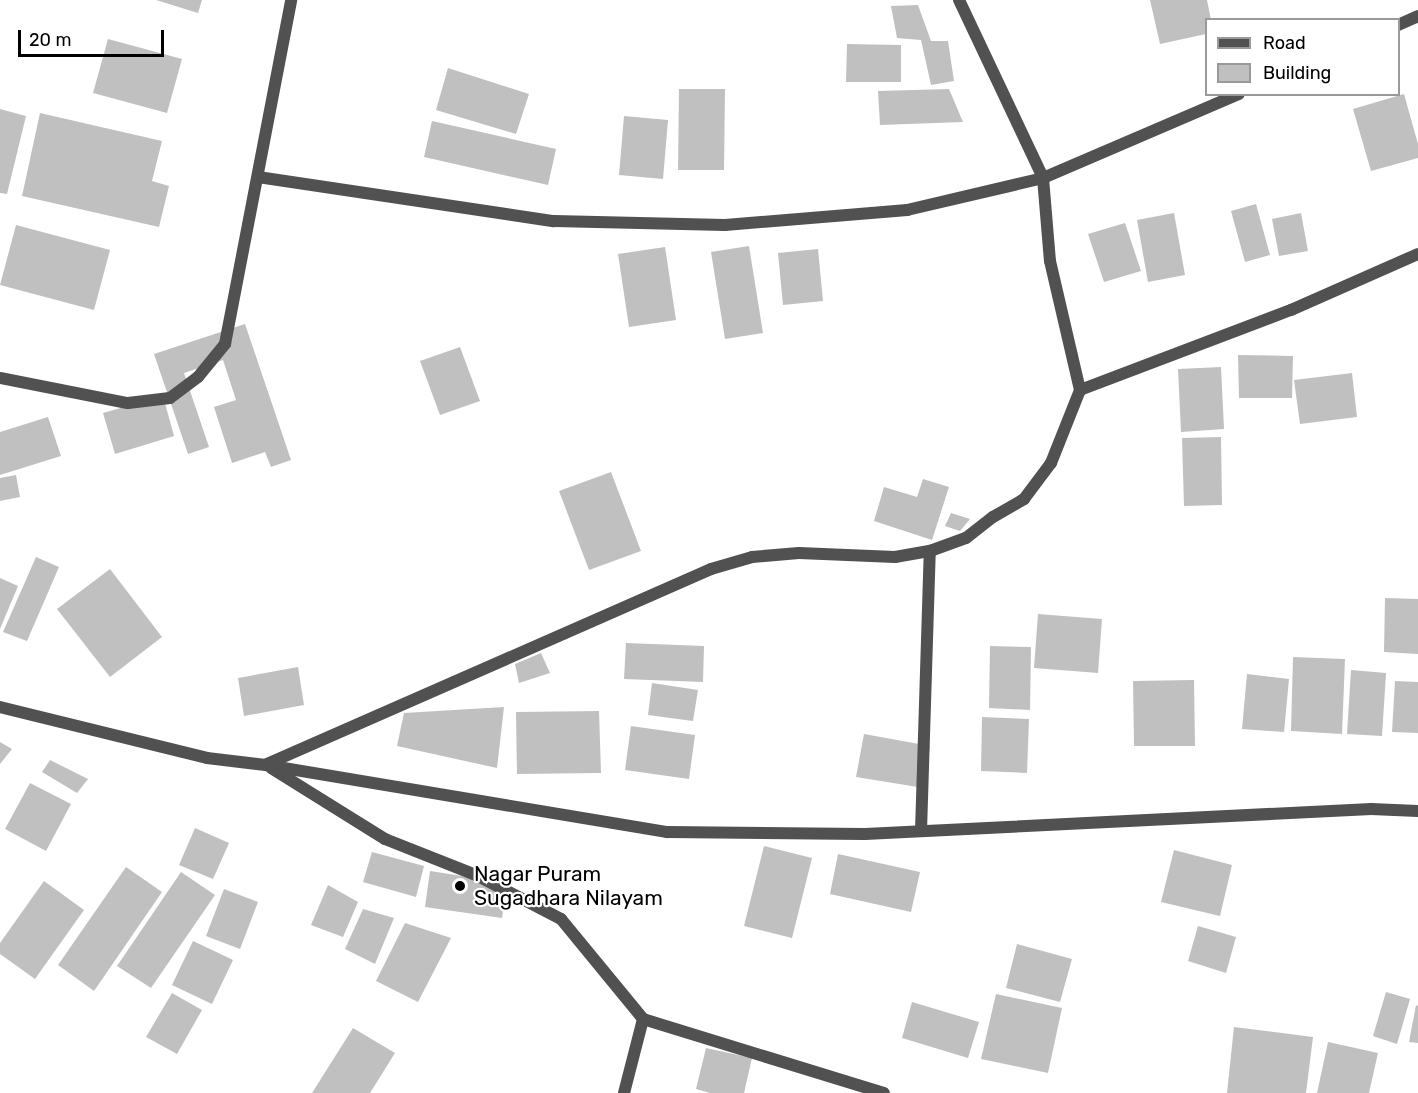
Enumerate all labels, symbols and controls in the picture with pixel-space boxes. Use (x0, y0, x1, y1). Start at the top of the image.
scale bar (21, 18, 166, 56)
legend (1205, 18, 1400, 96)
text: 20 m (29, 29, 71, 51)
text: Road (1263, 32, 1306, 54)
text: Building (1263, 62, 1331, 84)
place label: Nagar Puram Sugadhara Nilayam (474, 861, 663, 911)
marker: Nagar Puram Sugadhara Nilayam (451, 877, 469, 895)

